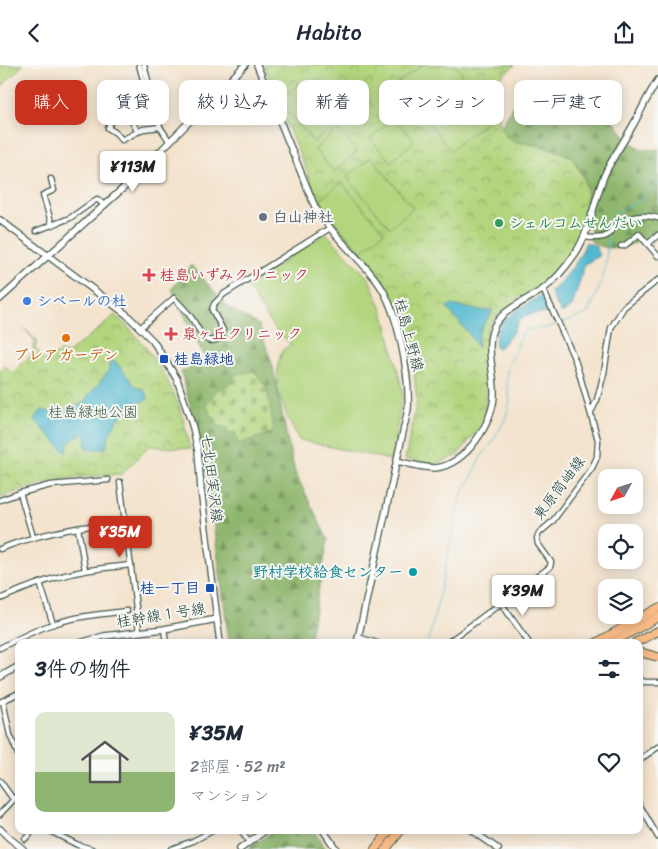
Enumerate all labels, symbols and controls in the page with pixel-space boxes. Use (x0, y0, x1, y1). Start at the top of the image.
text: Habito (296, 13, 362, 52)
icon: back (20, 19, 48, 47)
icon: share (610, 19, 638, 47)
chip: 購入 (15, 80, 87, 125)
chip: 賃貸 (97, 80, 169, 125)
chip: 絞り込み (179, 80, 287, 125)
chip: 新着 (297, 80, 369, 125)
chip: マンション (379, 80, 504, 125)
chip: 一戸建て (514, 80, 622, 125)
pin: ¥113M (98, 151, 168, 193)
text: ¥113M (111, 152, 155, 181)
place label: 白山神社 (273, 204, 333, 230)
place label: シェルコムせんだい (509, 210, 643, 236)
marker: 白山神社 (257, 211, 269, 223)
marker: シェルコムせんだい (493, 217, 505, 229)
place label: 桂島いずみクリニック (160, 262, 309, 288)
marker: 桂島いずみクリニック (142, 268, 156, 282)
place label: シベールの杜 (37, 288, 126, 314)
marker: シベールの杜 (21, 295, 33, 307)
street label: 桂島上野線 (387, 295, 431, 375)
place label: 泉ヶ丘クリニック (182, 321, 302, 347)
marker: 泉ヶ丘クリニック (164, 327, 178, 341)
marker: ブレアガーデン (60, 332, 72, 344)
place label: ブレアガーデン (13, 342, 119, 368)
place label: 桂島緑地 (174, 346, 234, 372)
marker: 桂島緑地 (158, 353, 170, 365)
park label: 桂島緑地公園 (48, 399, 138, 425)
street label: 七北田実沢線 (194, 432, 230, 524)
street label: 東原筒岫線 (526, 450, 592, 526)
north arrow (598, 469, 642, 514)
map controls (598, 469, 643, 624)
pin: ¥35M (90, 515, 150, 558)
text: ¥35M (100, 517, 140, 546)
button: locate (598, 524, 643, 569)
place label: 野村学校給食センター (253, 559, 403, 585)
marker: 野村学校給食センター (407, 566, 419, 578)
place label: 桂一丁目 (140, 575, 200, 601)
pin: ¥39M (493, 575, 553, 617)
text: ¥39M (503, 576, 543, 605)
button: layers (598, 579, 643, 624)
marker: 桂一丁目 (204, 582, 216, 594)
street label: 桂幹線１号線 (115, 595, 207, 635)
text: 3件の物件 (35, 650, 131, 688)
icon: filters (595, 655, 623, 683)
text: ¥35M (190, 714, 243, 752)
icon: home (75, 732, 135, 792)
icon: heart (595, 748, 623, 776)
text: 2部屋 · 52 m² (190, 752, 286, 781)
text: マンション (190, 781, 269, 810)

